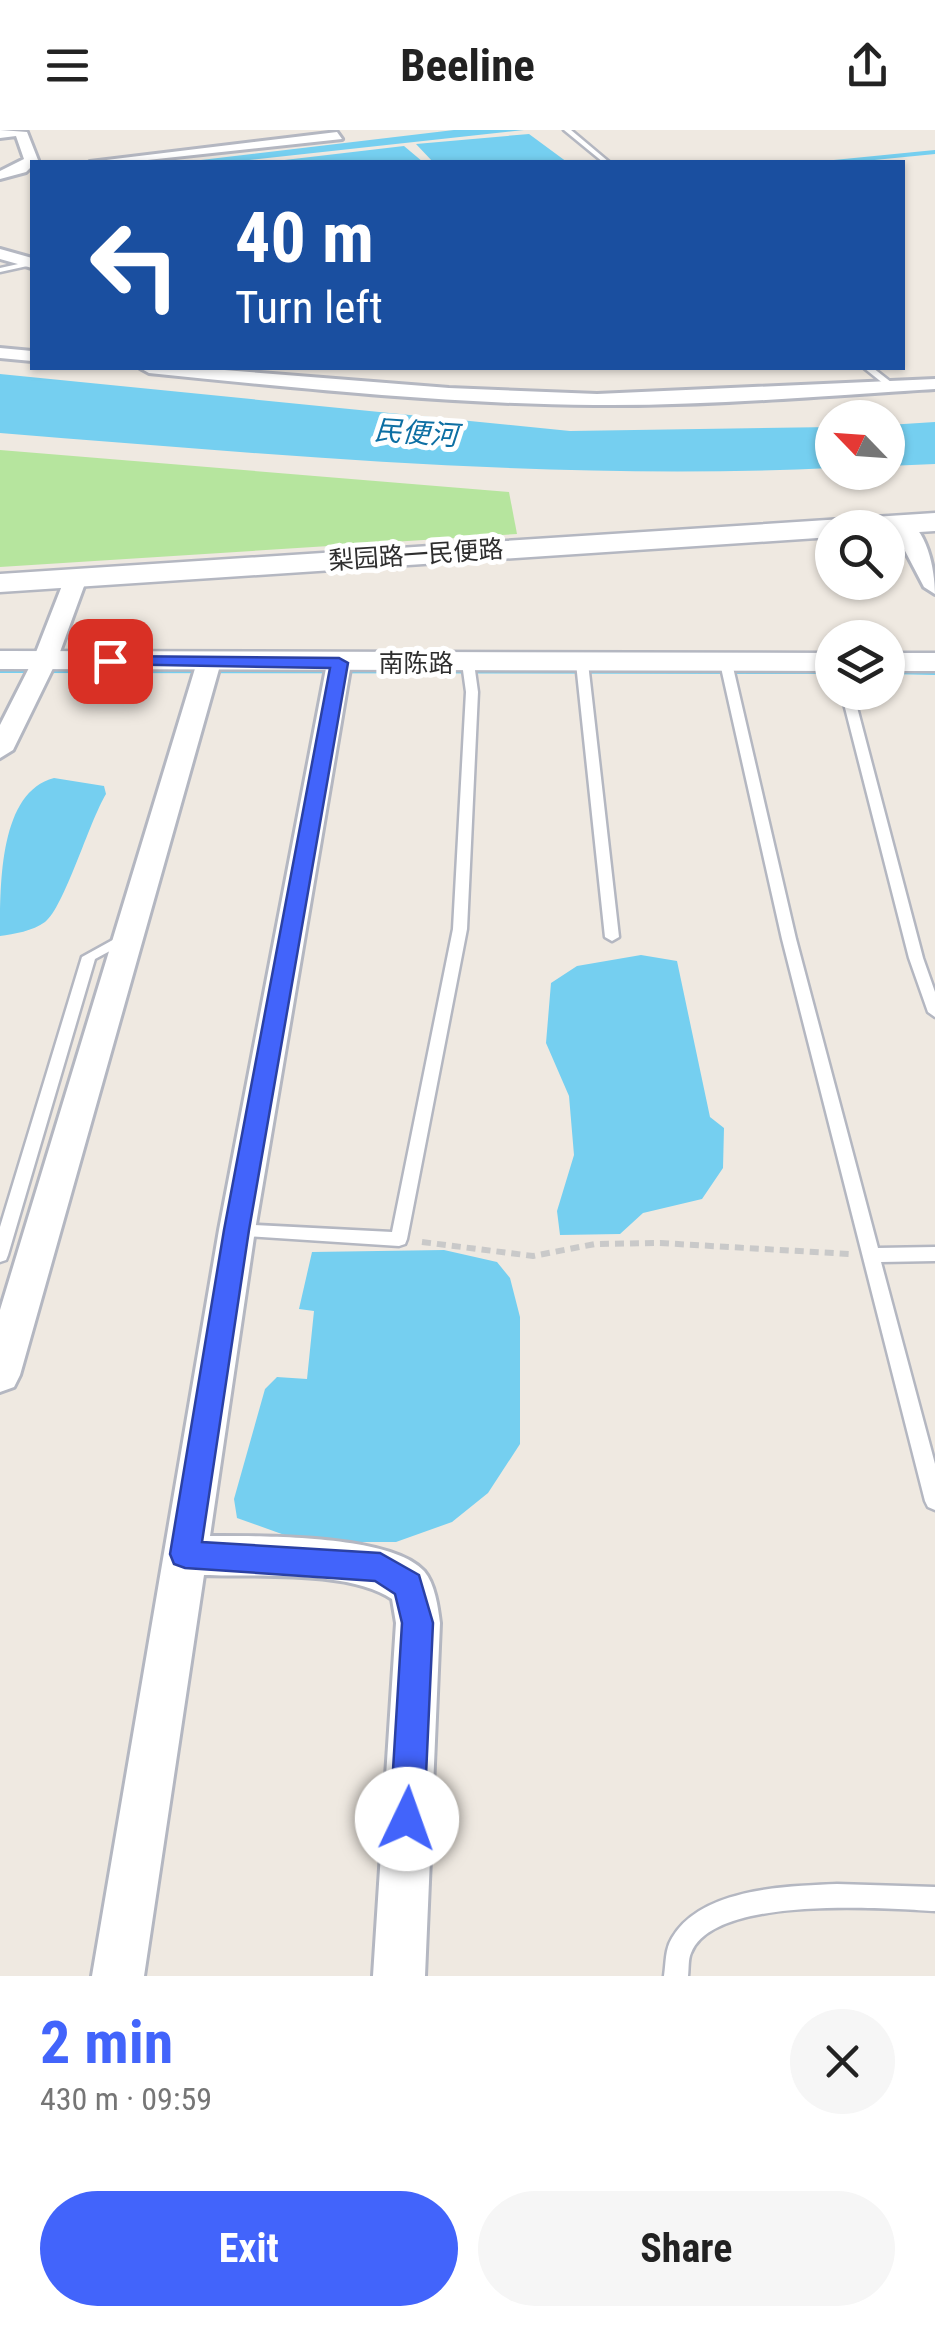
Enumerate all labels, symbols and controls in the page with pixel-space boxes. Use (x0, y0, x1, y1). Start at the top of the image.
icon: menu (40, 38, 95, 93)
icon: share (840, 38, 895, 93)
text: Beeline (400, 39, 535, 92)
text: 40 m (235, 197, 374, 279)
icon: left (70, 200, 200, 330)
text: Turn left (235, 281, 383, 334)
north arrow (815, 400, 905, 490)
map controls (815, 400, 905, 710)
water label: 民便河 (373, 414, 464, 453)
button: search (815, 510, 905, 600)
street label: 梨园路一民便路 (328, 534, 504, 576)
pin (68, 619, 153, 704)
button: layers (815, 620, 905, 710)
icon: arrive (83, 634, 138, 689)
street label: 南陈路 (378, 649, 454, 678)
position arrow (355, 1767, 459, 1871)
text: 2 min (40, 2007, 173, 2078)
button: close (790, 2009, 895, 2114)
text: 430 m · 09:59 (40, 2080, 212, 2118)
button: Exit (40, 2191, 458, 2306)
button: Share (478, 2191, 895, 2306)

